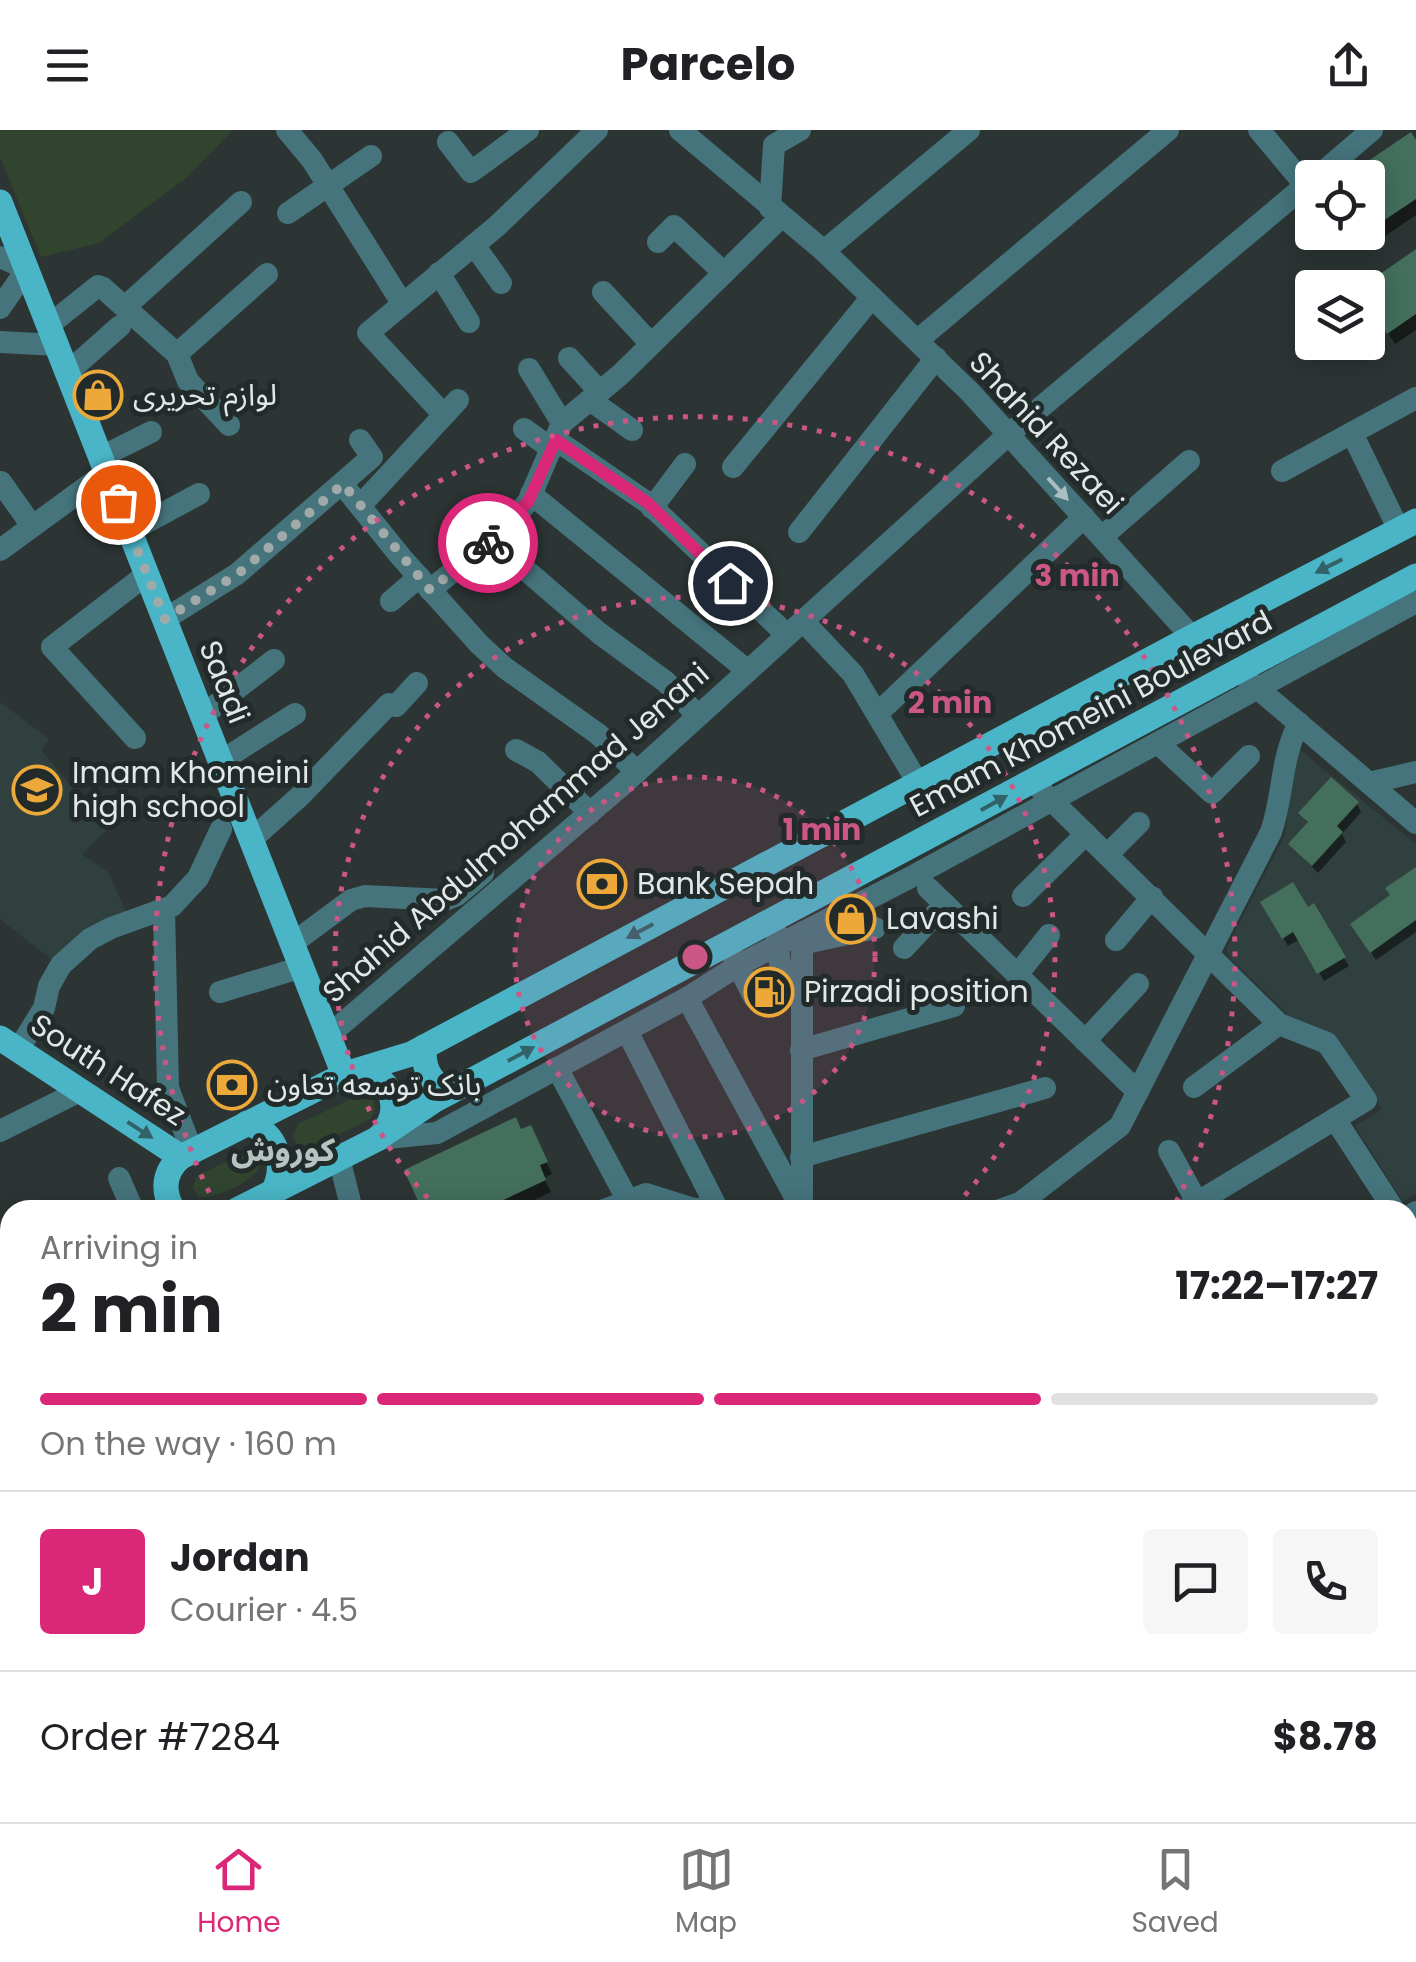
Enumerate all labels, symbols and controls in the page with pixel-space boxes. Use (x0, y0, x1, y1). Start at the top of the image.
text: Parcelo (621, 33, 795, 96)
icon: menu (40, 38, 95, 93)
icon: share (1321, 38, 1376, 93)
map controls (1295, 160, 1385, 360)
button: locate (1295, 160, 1385, 250)
button: layers (1295, 270, 1385, 360)
street label: Shahid Rezaei (959, 342, 1133, 524)
shop icon: لوازم تحریری (72, 369, 124, 421)
place label: لوازم تحریری (133, 373, 277, 417)
pin (76, 460, 161, 545)
icon: bag (91, 475, 146, 530)
one-way arrow (1046, 477, 1069, 501)
courier (438, 493, 538, 593)
icon: bike (461, 516, 516, 571)
pin (688, 541, 773, 626)
text: 3 min (1034, 554, 1120, 597)
icon: home (703, 556, 758, 611)
one-way arrow (1315, 557, 1344, 574)
street label: Emam Khomeini Boulevard (902, 600, 1280, 828)
street label: Saadi (188, 634, 260, 730)
street label: Shahid Abdulmohammad Jenani (313, 652, 718, 1013)
text: 2 min (908, 681, 992, 724)
place label: Imam Khomeini high school (72, 751, 309, 828)
school or university icon: Imam Khomeini high school (11, 764, 63, 816)
one-way arrow (979, 795, 1008, 812)
text: 1 min (783, 808, 861, 851)
bank icon: Bank Sepah (576, 858, 628, 910)
place label: Bank Sepah (637, 862, 814, 905)
shop icon: Lavashi (825, 893, 877, 945)
place label: Lavashi (886, 897, 999, 940)
one-way arrow (626, 923, 655, 940)
centre of rings (677, 939, 713, 975)
fuel station icon: Pirzadi position (743, 966, 795, 1018)
place label: Pirzadi position (804, 970, 1029, 1013)
street label: South Hafez (22, 1003, 194, 1136)
one-way arrow (507, 1046, 535, 1063)
bank icon: بانک توسعه تعاون (206, 1059, 258, 1111)
place label: بانک توسعه تعاون (267, 1063, 481, 1106)
one-way arrow (126, 1120, 154, 1139)
district label: کوروش (231, 1127, 336, 1172)
text: Arriving in (40, 1225, 198, 1270)
text: 17:22–17:27 (1175, 1259, 1378, 1312)
text: 2 min (40, 1264, 223, 1355)
text: On the way · 160 m (40, 1421, 337, 1466)
button: chat (1143, 1529, 1248, 1634)
button: phone (1273, 1529, 1378, 1634)
text: Jordan (170, 1531, 310, 1584)
text: J (82, 1555, 103, 1608)
text: Courier · 4.5 (170, 1587, 358, 1632)
text: Order #7284 (40, 1710, 280, 1763)
text: $8.78 (1273, 1710, 1378, 1763)
tab: Home (197, 1842, 281, 1944)
tab: Map (675, 1842, 737, 1944)
tab: Saved (1131, 1842, 1219, 1944)

